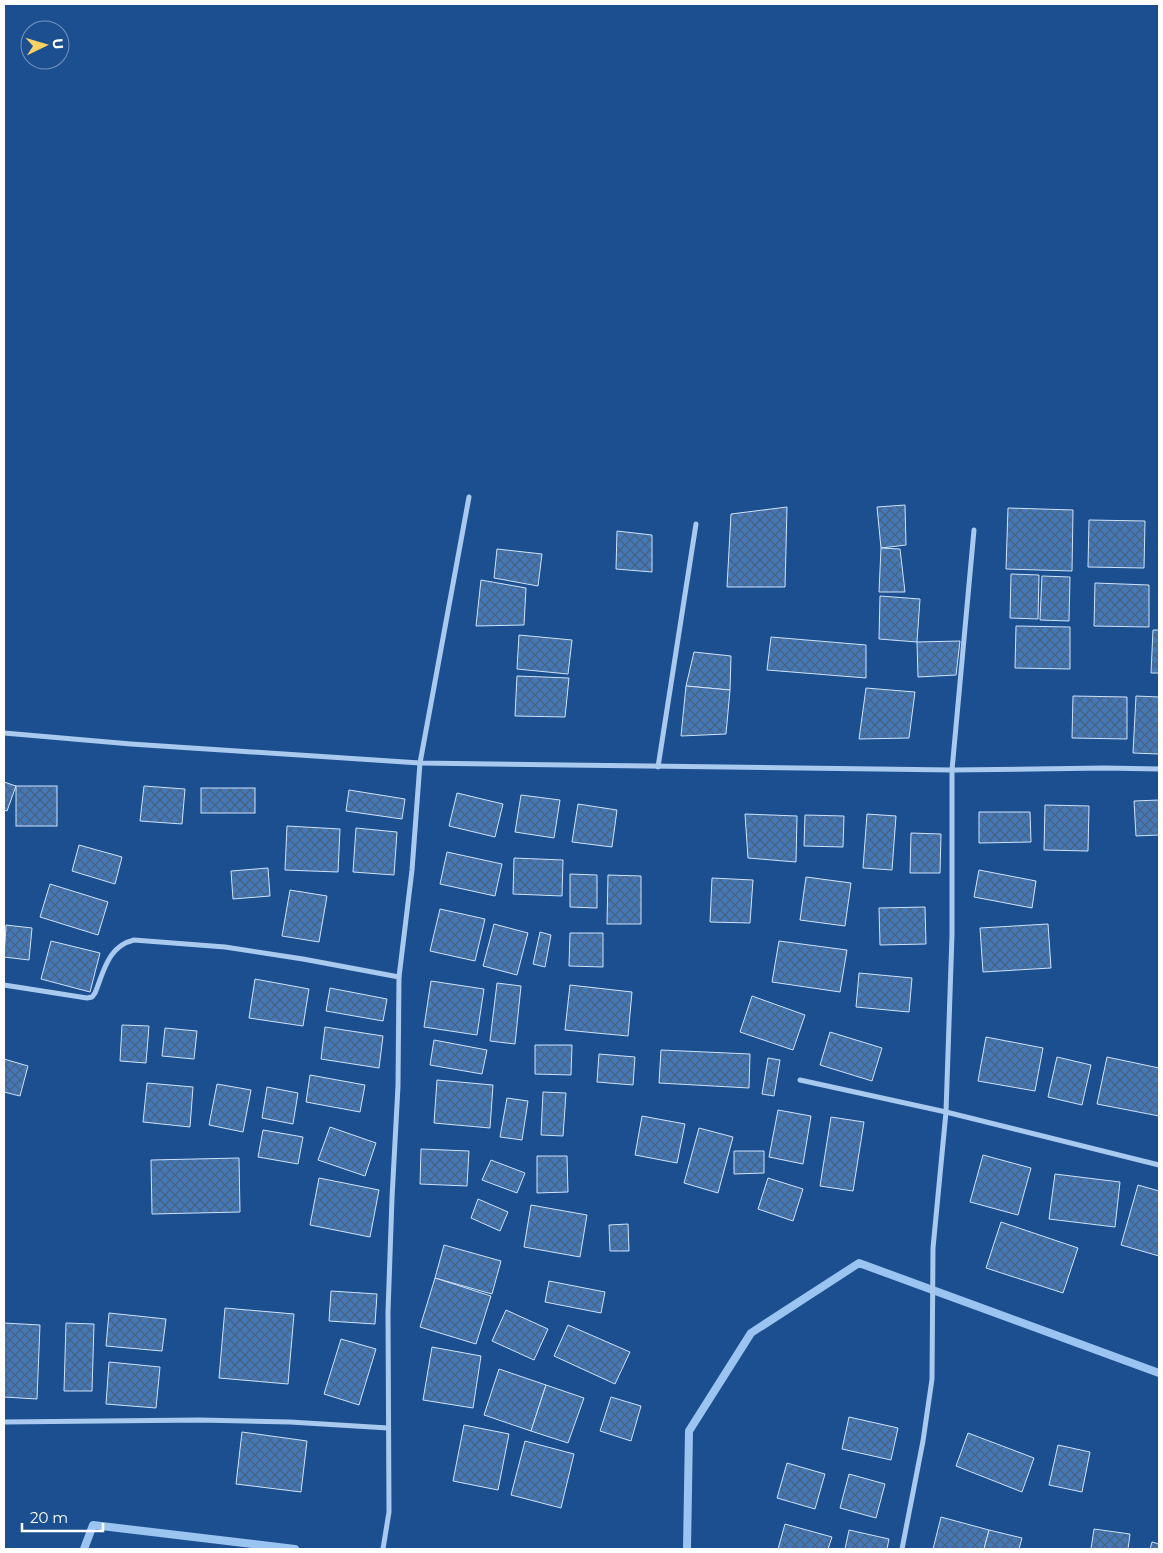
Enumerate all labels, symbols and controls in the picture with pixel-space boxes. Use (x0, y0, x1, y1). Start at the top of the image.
north arrow (20, 20, 70, 70)
text: U (49, 38, 67, 50)
scale bar (22, 1500, 104, 1532)
text: 20 m (30, 1508, 68, 1527)

